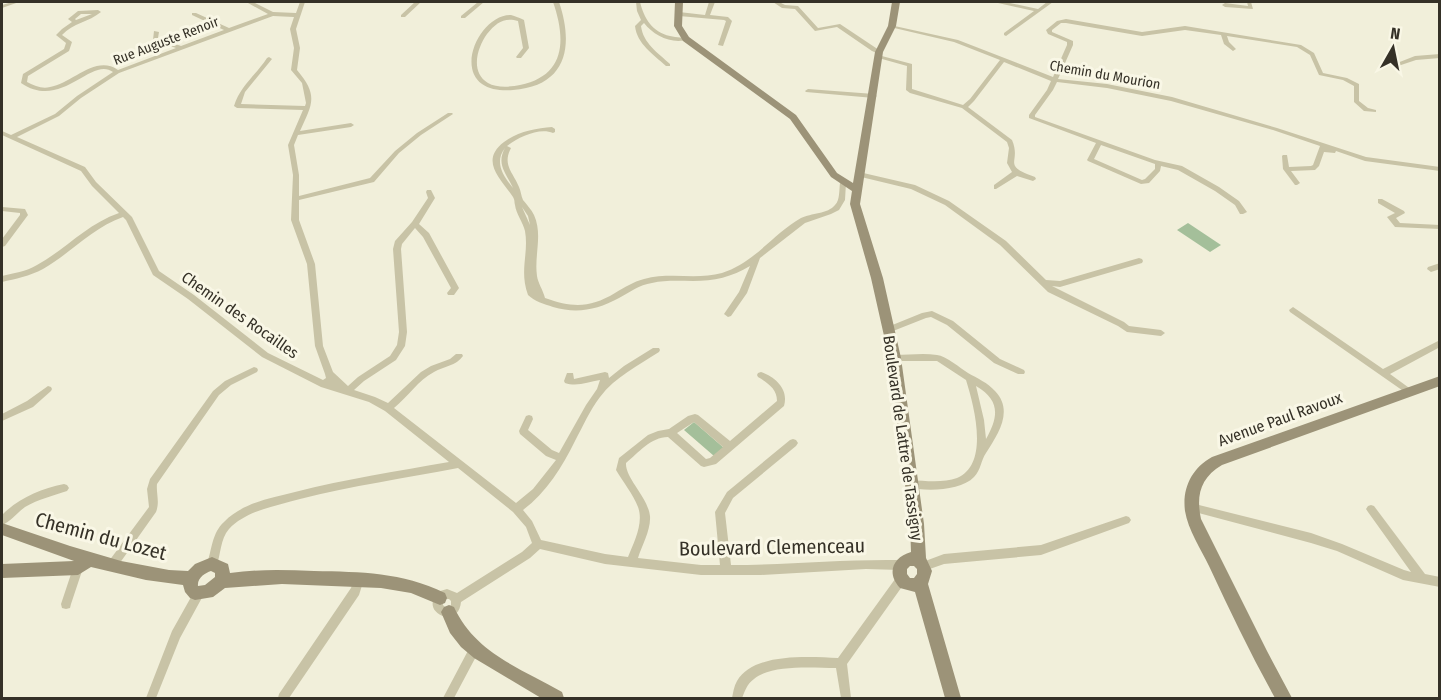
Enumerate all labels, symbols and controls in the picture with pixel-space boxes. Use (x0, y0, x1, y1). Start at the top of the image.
street label: Rue Auguste Renoir (111, 13, 221, 69)
north arrow (1363, 18, 1423, 78)
text: N (1389, 24, 1401, 44)
street label: Chemin du Mourion (1048, 57, 1162, 93)
street label: Chemin des Rocailles (178, 268, 302, 363)
street label: Boulevard de Lattre de Tassigny (879, 334, 927, 543)
street label: Avenue Paul Ravoux (1215, 388, 1345, 450)
street label: Chemin du Lozet (33, 507, 170, 565)
street label: Boulevard Clemenceau (679, 533, 865, 561)

